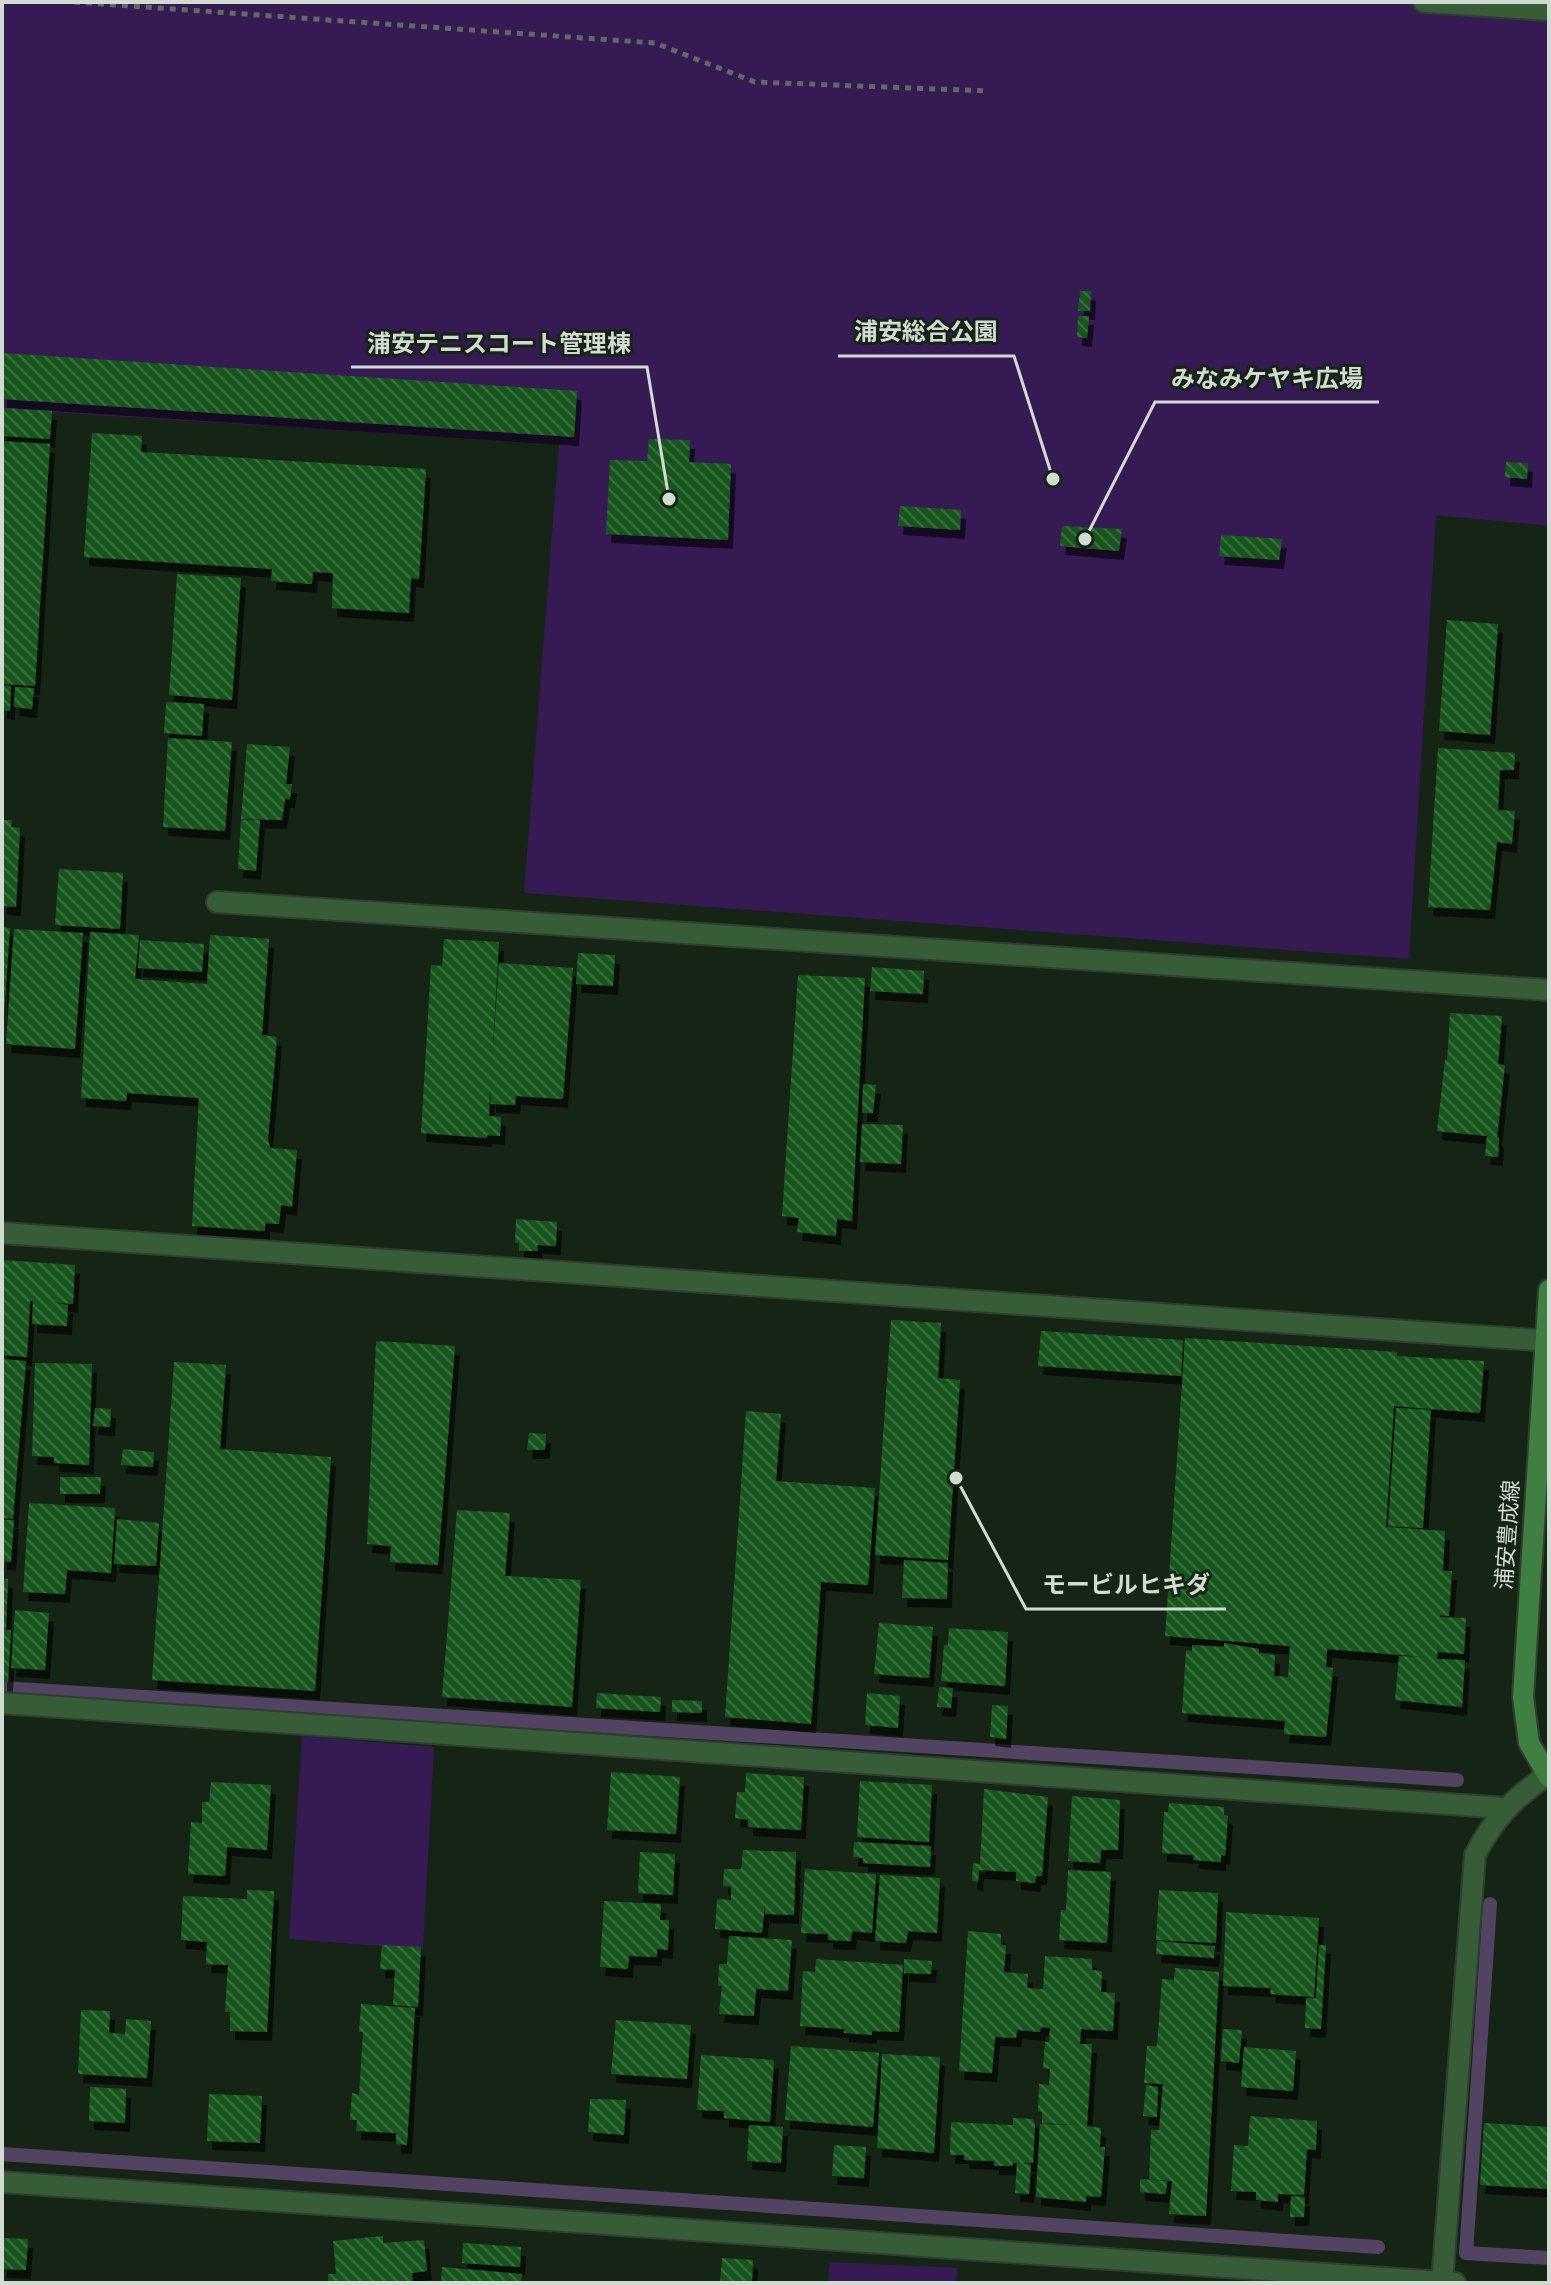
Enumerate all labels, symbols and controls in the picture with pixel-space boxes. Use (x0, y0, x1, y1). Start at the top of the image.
callout: 浦安総合公園 (838, 308, 1014, 356)
text: 浦安総合公園 (854, 318, 998, 346)
callout: 浦安テニスコート管理棟 (351, 319, 647, 367)
text: 浦安テニスコート管理棟 (367, 330, 631, 358)
callout: みなみケヤキ広場 (1155, 354, 1379, 402)
text: みなみケヤキ広場 (1171, 365, 1363, 393)
street label: 浦安豊成線 (1491, 1479, 1525, 1591)
callout: モービルヒキダ (1026, 1561, 1226, 1609)
text: モービルヒキダ (1042, 1571, 1210, 1599)

